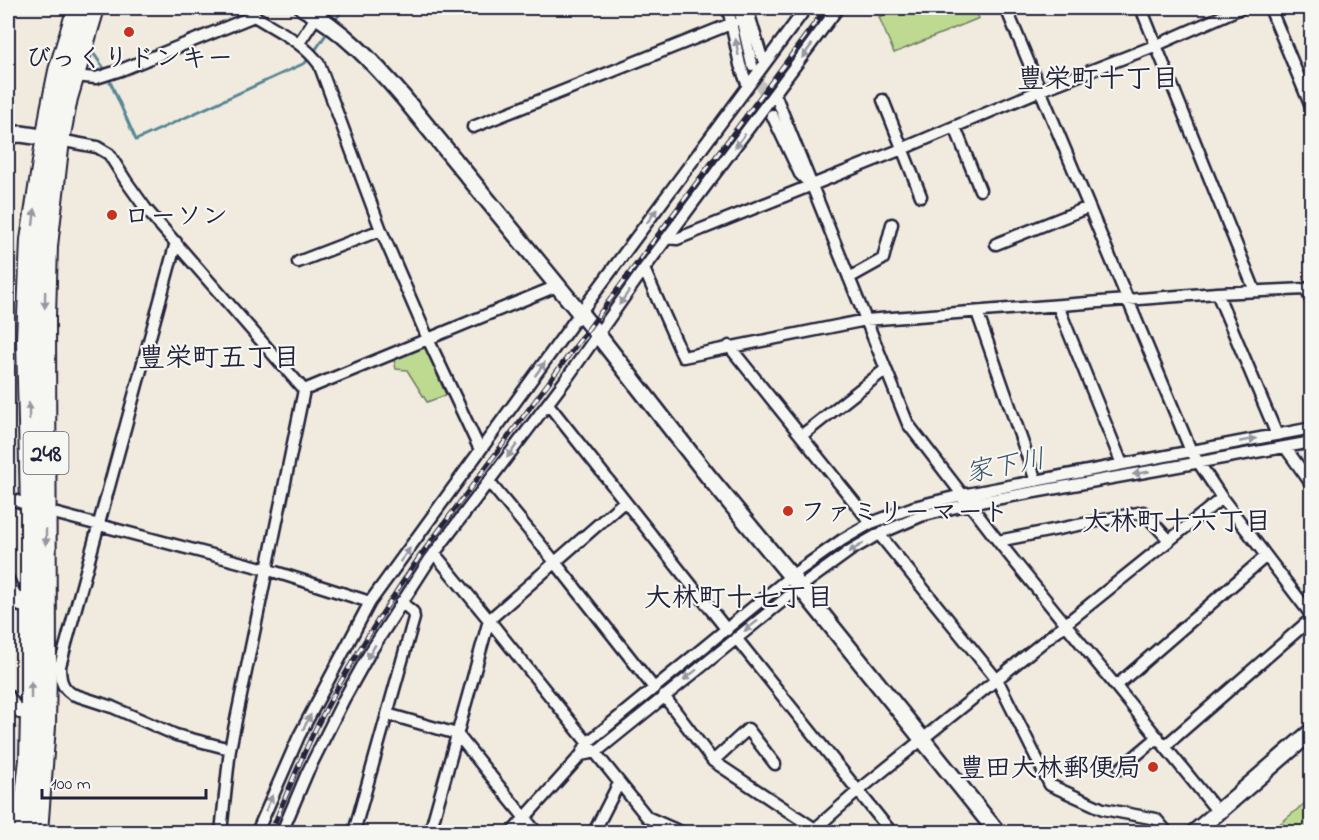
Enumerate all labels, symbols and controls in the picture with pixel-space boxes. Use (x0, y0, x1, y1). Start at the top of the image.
marker: びっくりドンキー (122, 25, 136, 39)
one-way arrow (732, 37, 741, 56)
place label: びっくりドンキー (25, 41, 233, 79)
one-way arrow (801, 43, 813, 58)
district label: 豊栄町十丁目 (1017, 61, 1179, 100)
one-way arrow (733, 133, 746, 149)
place label: ローソン (124, 199, 228, 237)
one-way arrow (30, 207, 39, 226)
marker: ローソン (105, 208, 119, 222)
one-way arrow (646, 208, 658, 224)
one-way arrow (618, 289, 630, 305)
one-way arrow (40, 290, 50, 309)
district label: 豊栄町五丁目 (138, 340, 300, 379)
one-way arrow (533, 361, 545, 376)
one-way arrow (24, 402, 34, 421)
road number: 248 (24, 432, 68, 474)
one-way arrow (1239, 435, 1258, 444)
water label: 家下川 (962, 441, 1049, 494)
one-way arrow (507, 443, 519, 458)
one-way arrow (1131, 469, 1150, 478)
place label: ファミリーマート (800, 495, 1009, 533)
marker: ファミリーマート (781, 504, 795, 518)
district label: 大林町十六丁目 (1083, 504, 1272, 543)
one-way arrow (41, 527, 51, 546)
one-way arrow (848, 542, 864, 553)
one-way arrow (398, 547, 410, 562)
district label: 大林町十七丁目 (645, 580, 834, 619)
one-way arrow (744, 619, 759, 631)
one-way arrow (365, 644, 376, 660)
one-way arrow (683, 668, 698, 681)
one-way arrow (26, 681, 36, 700)
one-way arrow (302, 713, 311, 730)
place label: 豊田大林郵便局 (959, 751, 1141, 789)
marker: 豊田大林郵便局 (1146, 760, 1160, 774)
scale bar (42, 762, 206, 800)
text: 100 m (51, 772, 91, 798)
one-way arrow (264, 794, 274, 812)

